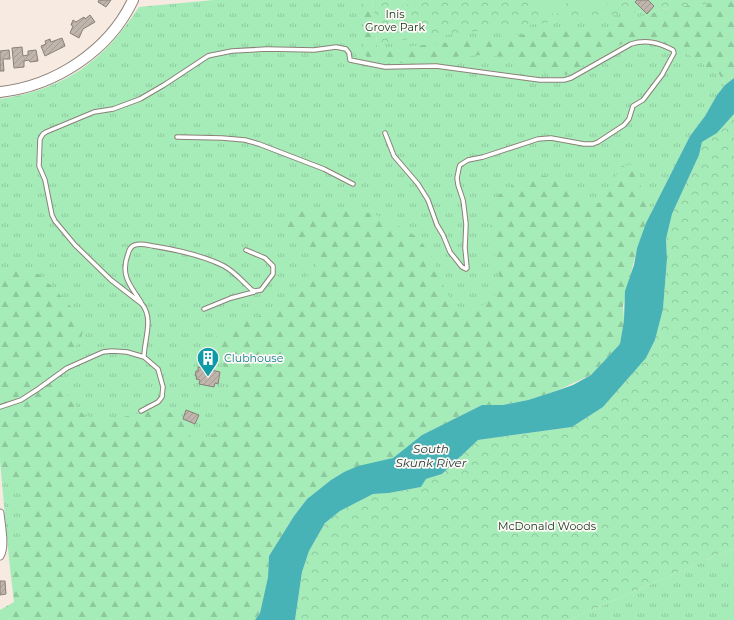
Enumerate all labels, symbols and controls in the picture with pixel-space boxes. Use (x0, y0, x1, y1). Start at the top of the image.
park label: Inis Grove Park (365, 7, 425, 34)
building icon: Clubhouse (195, 345, 221, 378)
place label: Clubhouse (224, 351, 284, 365)
water label: South Skunk River (395, 441, 467, 470)
park label: McDonald Woods (498, 519, 597, 533)

